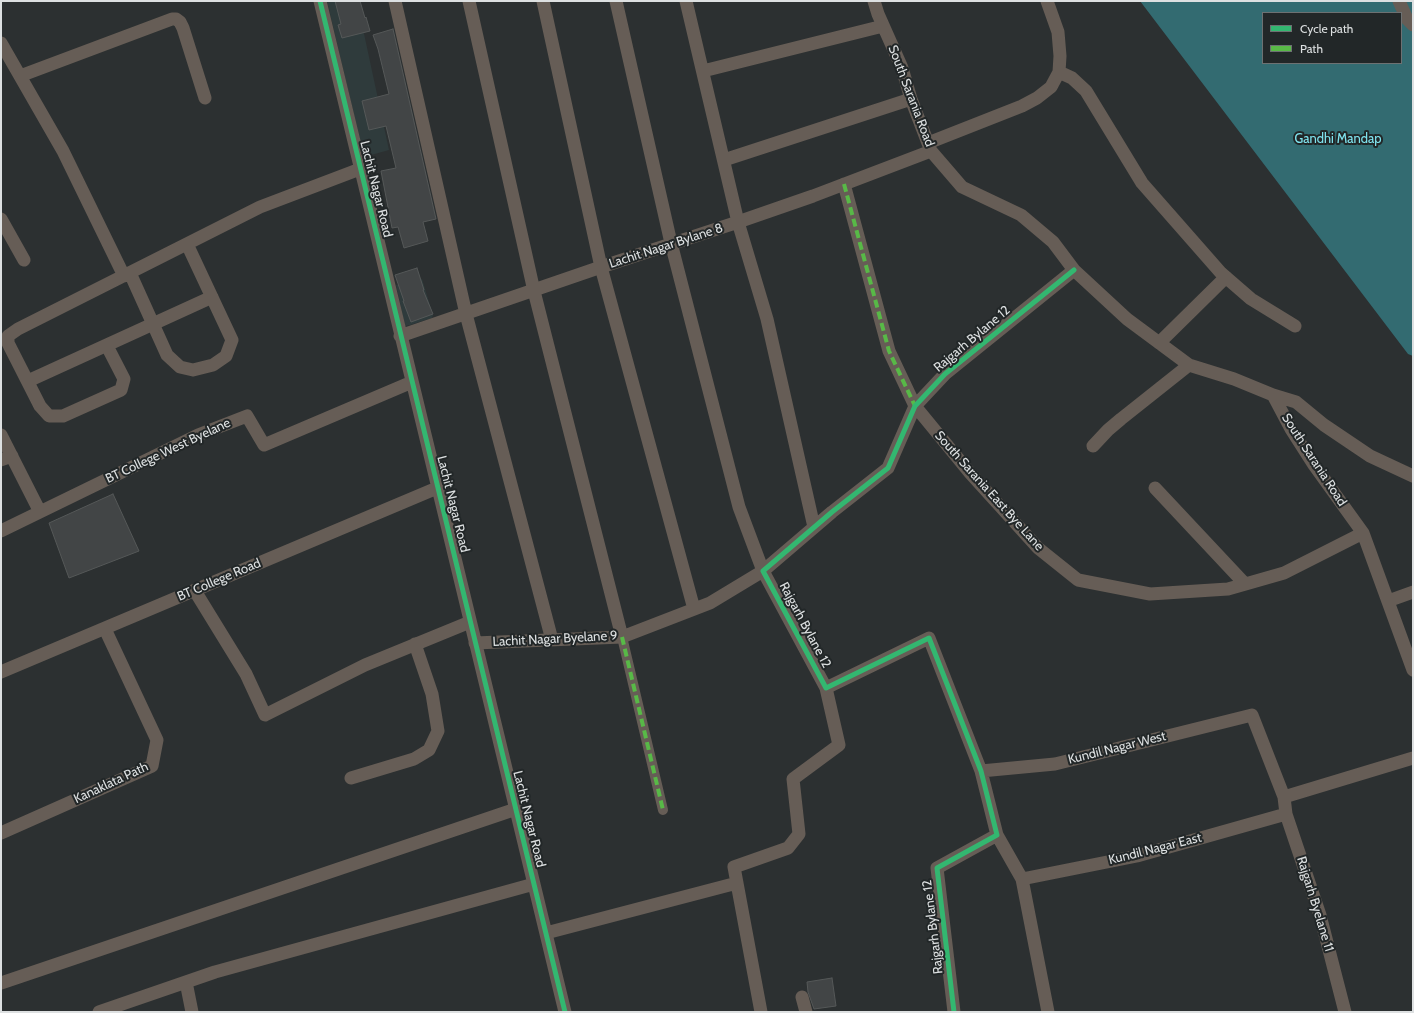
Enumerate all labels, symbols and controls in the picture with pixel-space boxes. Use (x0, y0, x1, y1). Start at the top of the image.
legend (1262, 12, 1402, 64)
text: Cycle path (1300, 21, 1353, 36)
text: Path (1300, 41, 1323, 56)
street label: South Sarania Road (884, 43, 938, 149)
park label: Gandhi Mandap (1295, 131, 1381, 147)
street label: Lachit Nagar Road (356, 139, 396, 239)
street label: Lachit Nagar Bylane 8 (607, 220, 725, 272)
street label: Rajgarh Bylane 12 (931, 303, 1013, 375)
street label: South Sarania Road (1278, 411, 1350, 509)
street label: BT College West Byelane (103, 415, 233, 487)
street label: South Sarania East Bye Lane (931, 428, 1047, 554)
street label: Lachit Nagar Road (433, 454, 473, 554)
street label: BT College Road (175, 555, 263, 605)
street label: Rajgarh Bylane 12 (776, 579, 834, 671)
street label: Lachit Nagar Byelane 9 (492, 628, 618, 650)
street label: Kundil Nagar West (1066, 728, 1168, 768)
street label: Kanaklata Path (71, 759, 151, 807)
street label: Lachit Nagar Road (509, 769, 549, 869)
street label: Kundil Nagar East (1107, 830, 1203, 868)
street label: Rajgarh Byelane 11 (1293, 854, 1337, 954)
street label: Rajgarh Bylane 12 (919, 879, 947, 975)

